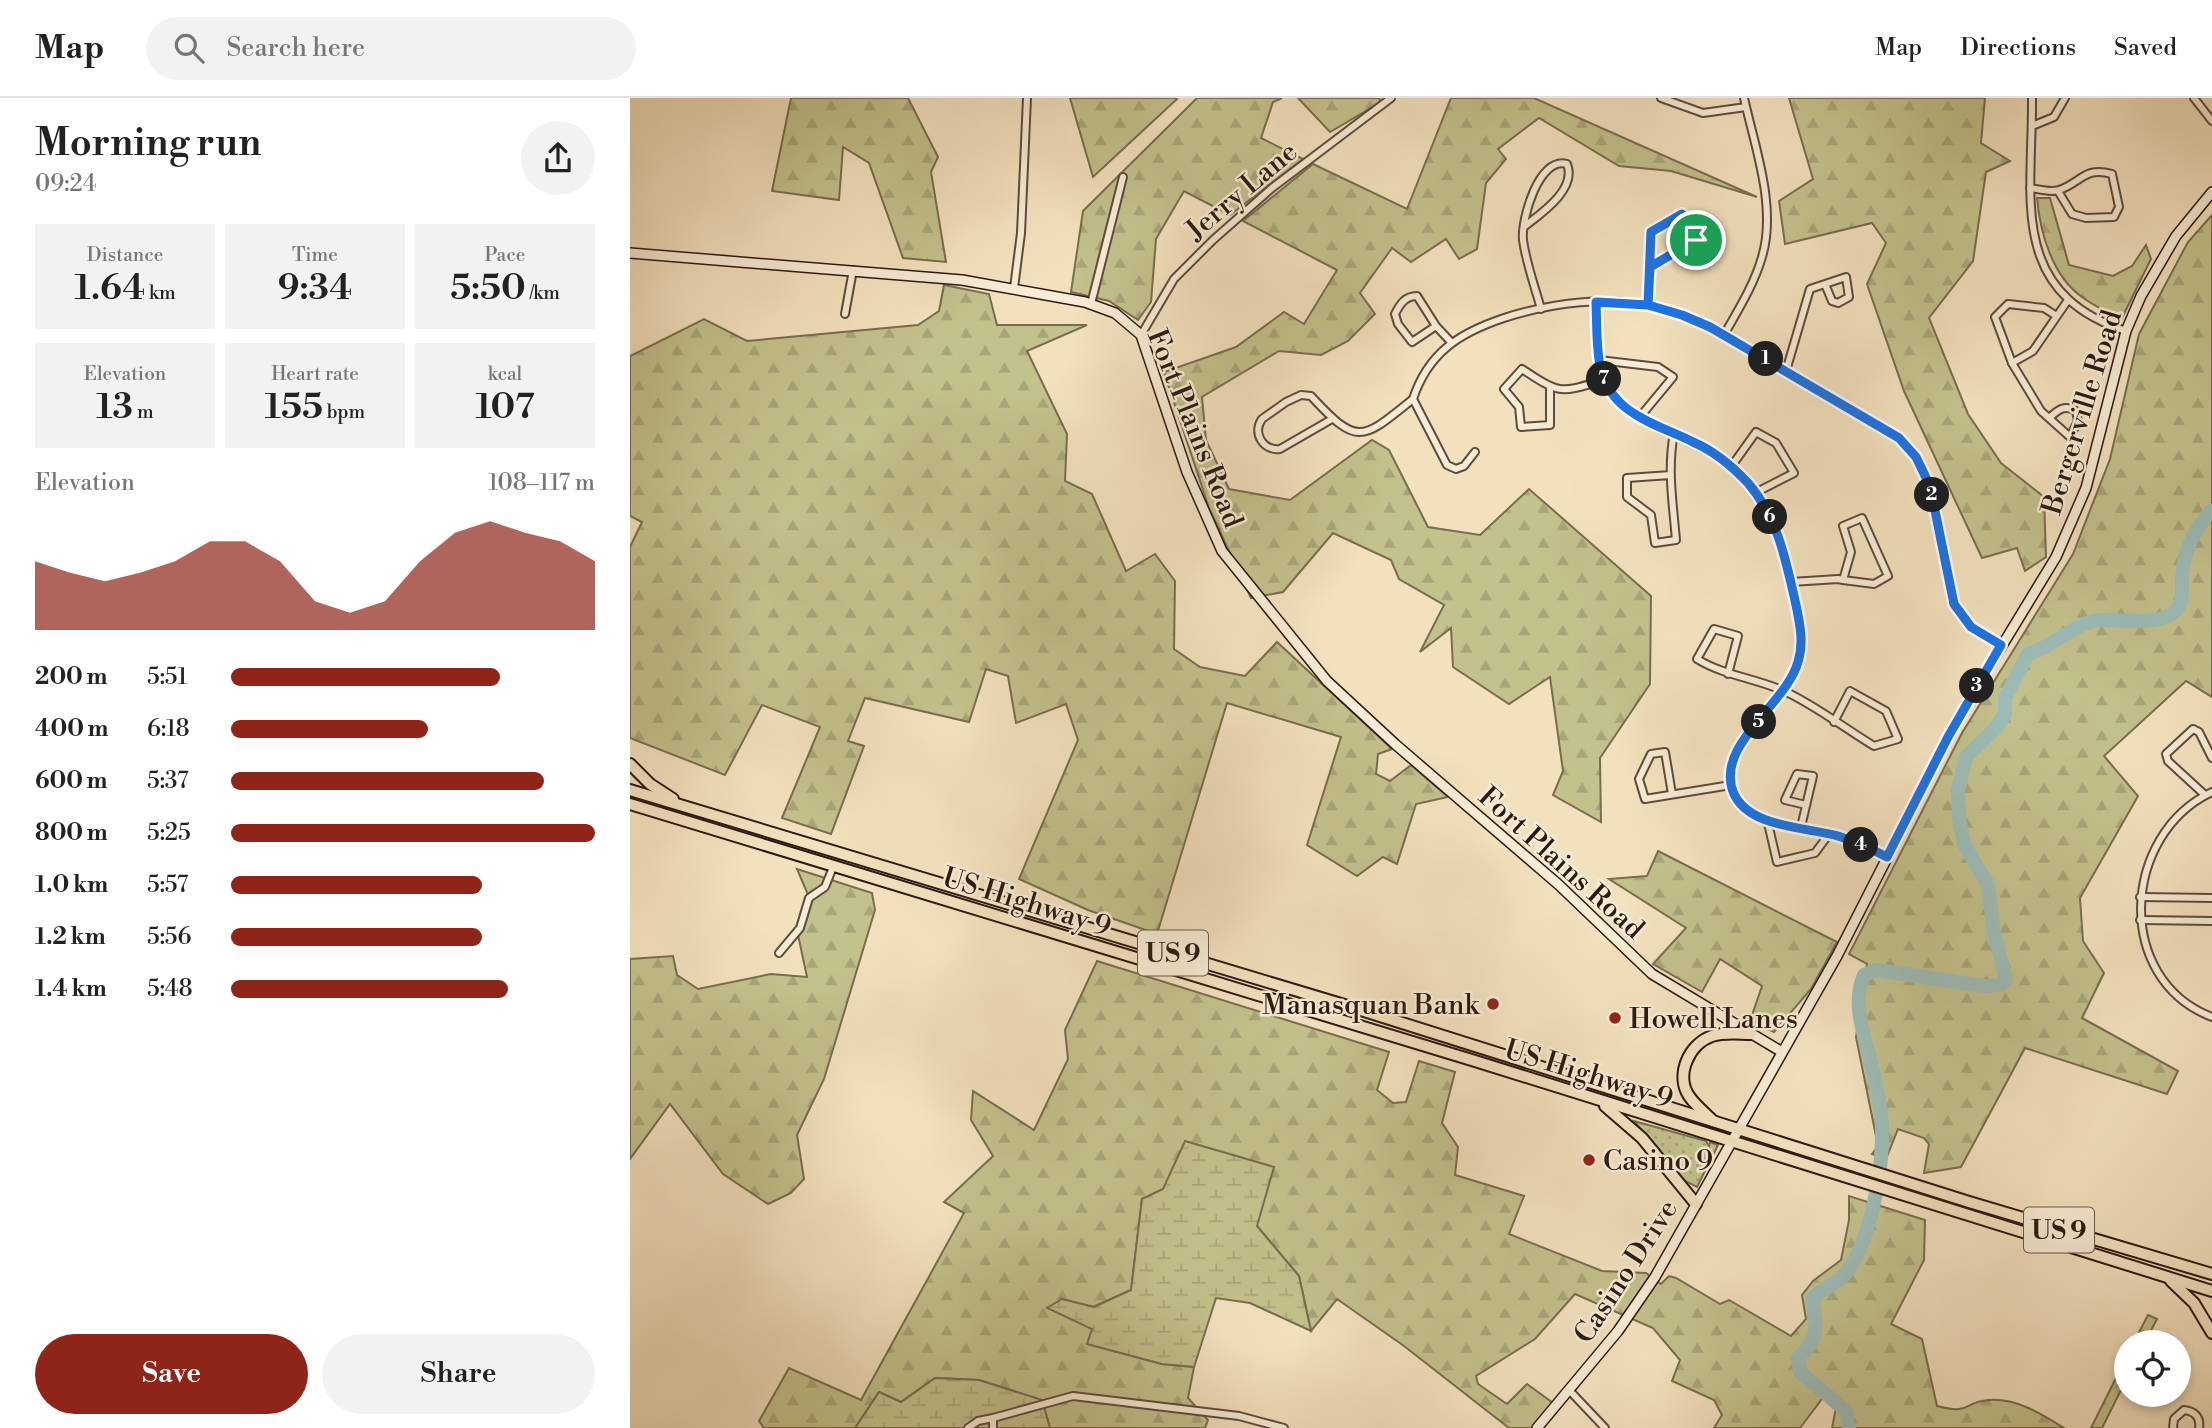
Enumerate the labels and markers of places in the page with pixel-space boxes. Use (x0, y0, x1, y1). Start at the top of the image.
pin (1666, 210, 1726, 270)
pin: 1 (1748, 342, 1784, 376)
pin: 7 (1586, 362, 1622, 396)
pin: 2 (1914, 478, 1950, 512)
pin: 6 (1752, 500, 1788, 534)
pin: 3 (1960, 668, 1994, 704)
pin: 5 (1742, 704, 1776, 740)
pin: 4 (1844, 828, 1878, 862)
place label: Manasquan Bank (1262, 988, 1480, 1023)
marker: Manasquan Bank (1485, 996, 1501, 1012)
place label: Howell Lanes (1629, 1002, 1798, 1037)
marker: Howell Lanes (1607, 1010, 1623, 1026)
place label: Casino 9 (1603, 1144, 1713, 1179)
marker: Casino 9 (1581, 1152, 1597, 1168)

